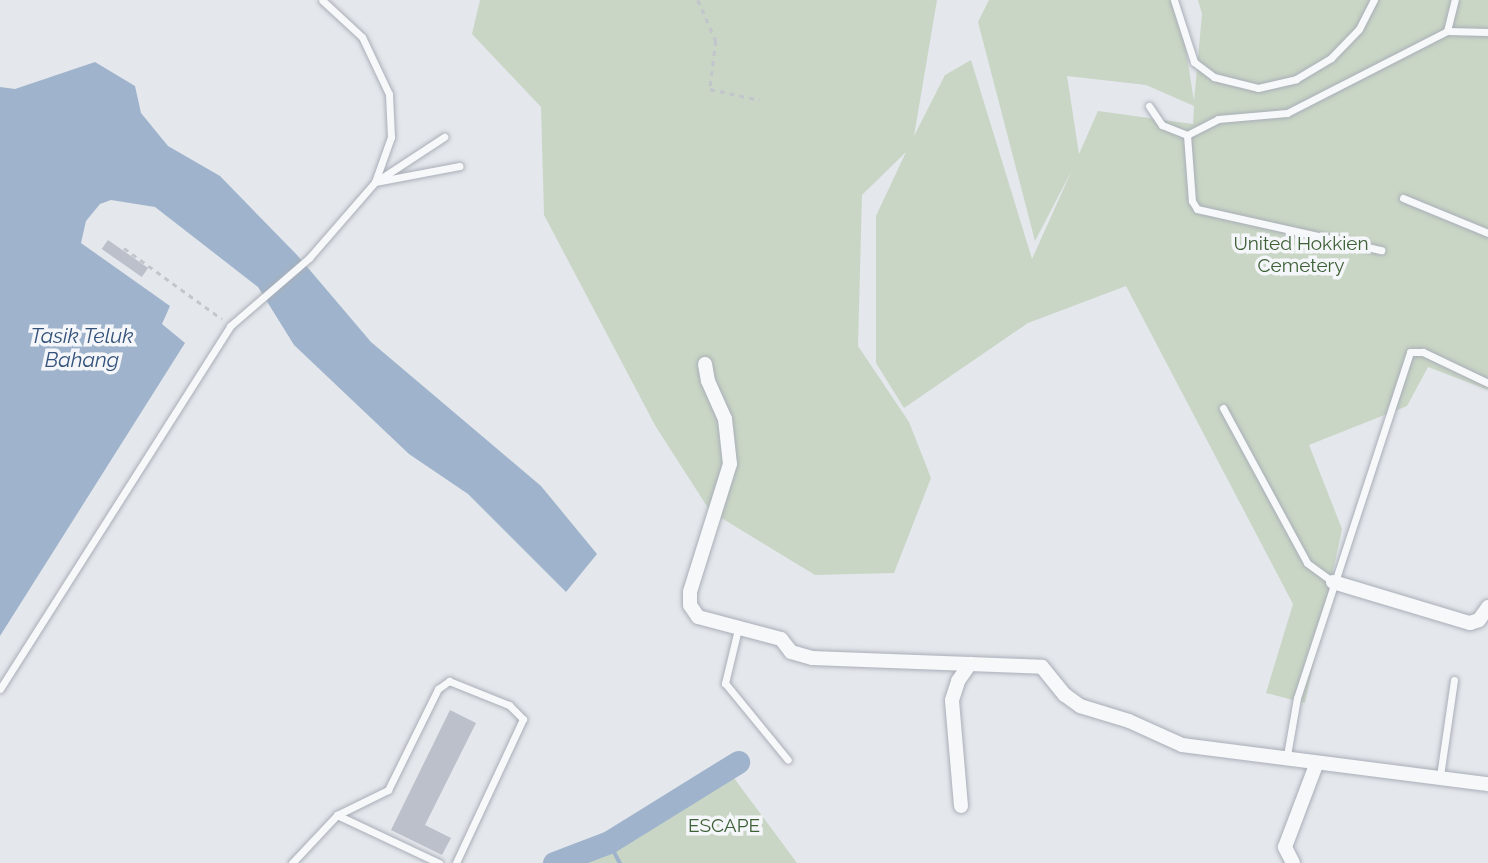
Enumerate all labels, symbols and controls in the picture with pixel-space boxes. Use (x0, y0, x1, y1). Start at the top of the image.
park label: United Hokkien Cemetery (1233, 233, 1369, 277)
water label: Tasik Teluk Bahang (30, 323, 134, 373)
park label: ESCAPE (688, 815, 760, 837)

